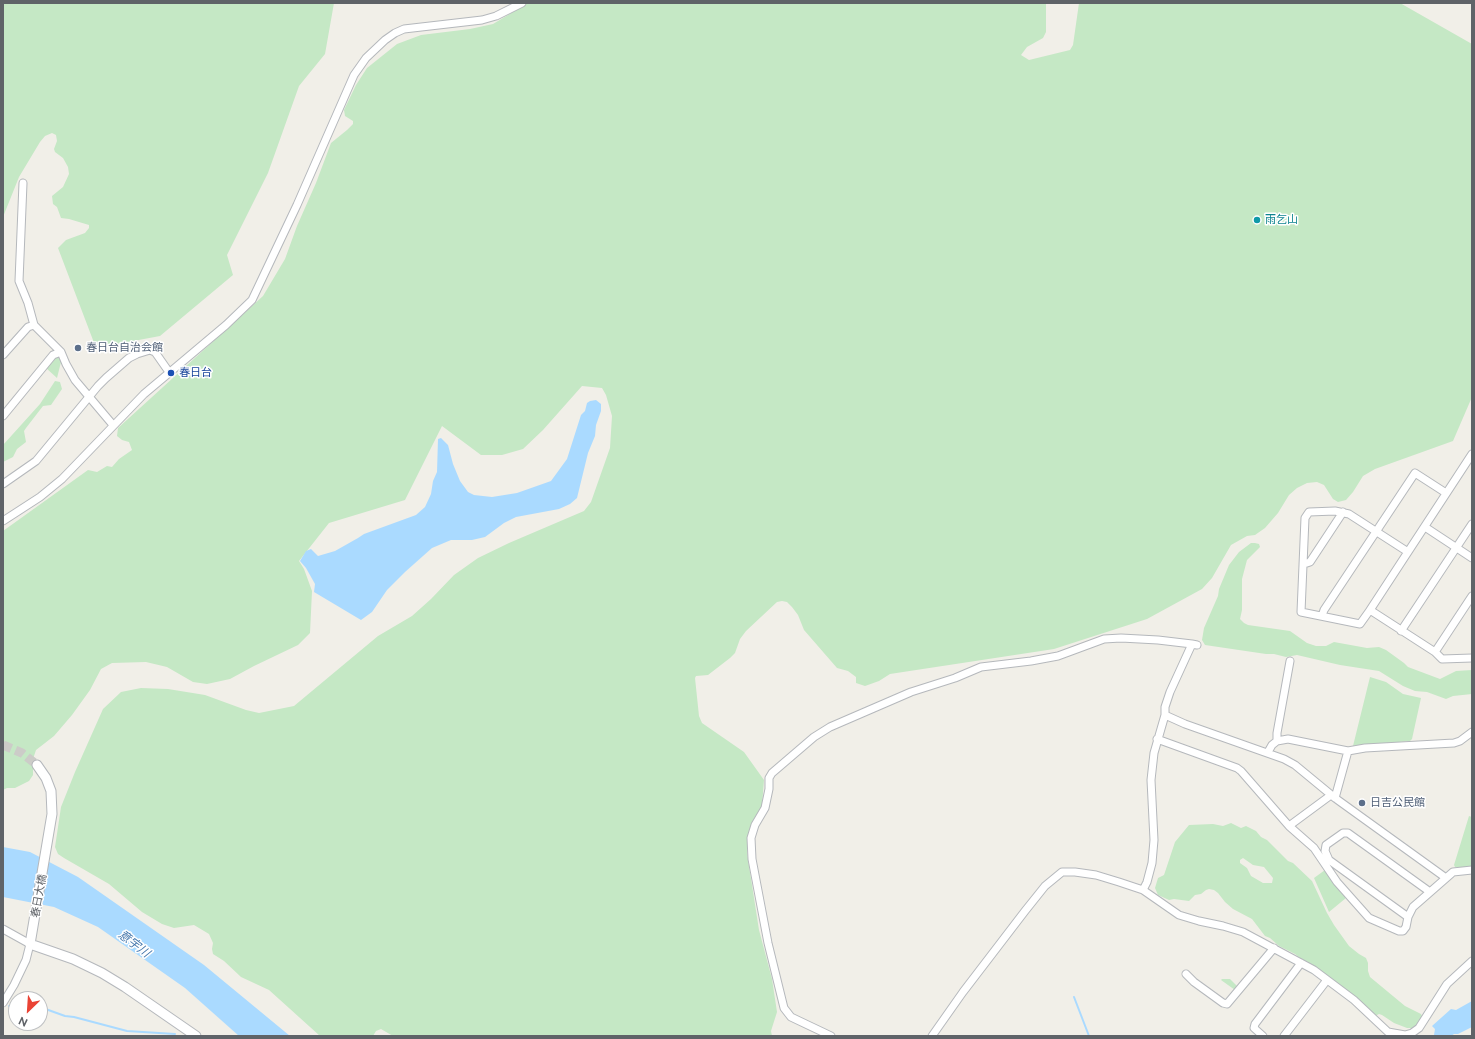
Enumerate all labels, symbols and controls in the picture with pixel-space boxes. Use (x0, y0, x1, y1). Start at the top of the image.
place label: 雨乞山 (1265, 213, 1298, 227)
marker: 雨乞山 (1252, 215, 1262, 225)
place label: 春日台自治会館 (86, 341, 163, 355)
marker: 春日台自治会館 (73, 343, 83, 353)
place label: 春日台 (179, 366, 212, 380)
marker: 春日台 (166, 368, 176, 378)
place label: 日吉公民館 (1370, 796, 1425, 810)
marker: 日吉公民館 (1357, 798, 1367, 808)
street label: 春日大橋 (29, 873, 49, 919)
water label: 意宇川 (115, 927, 153, 961)
north arrow (8, 991, 48, 1031)
text: N (17, 1014, 30, 1029)

